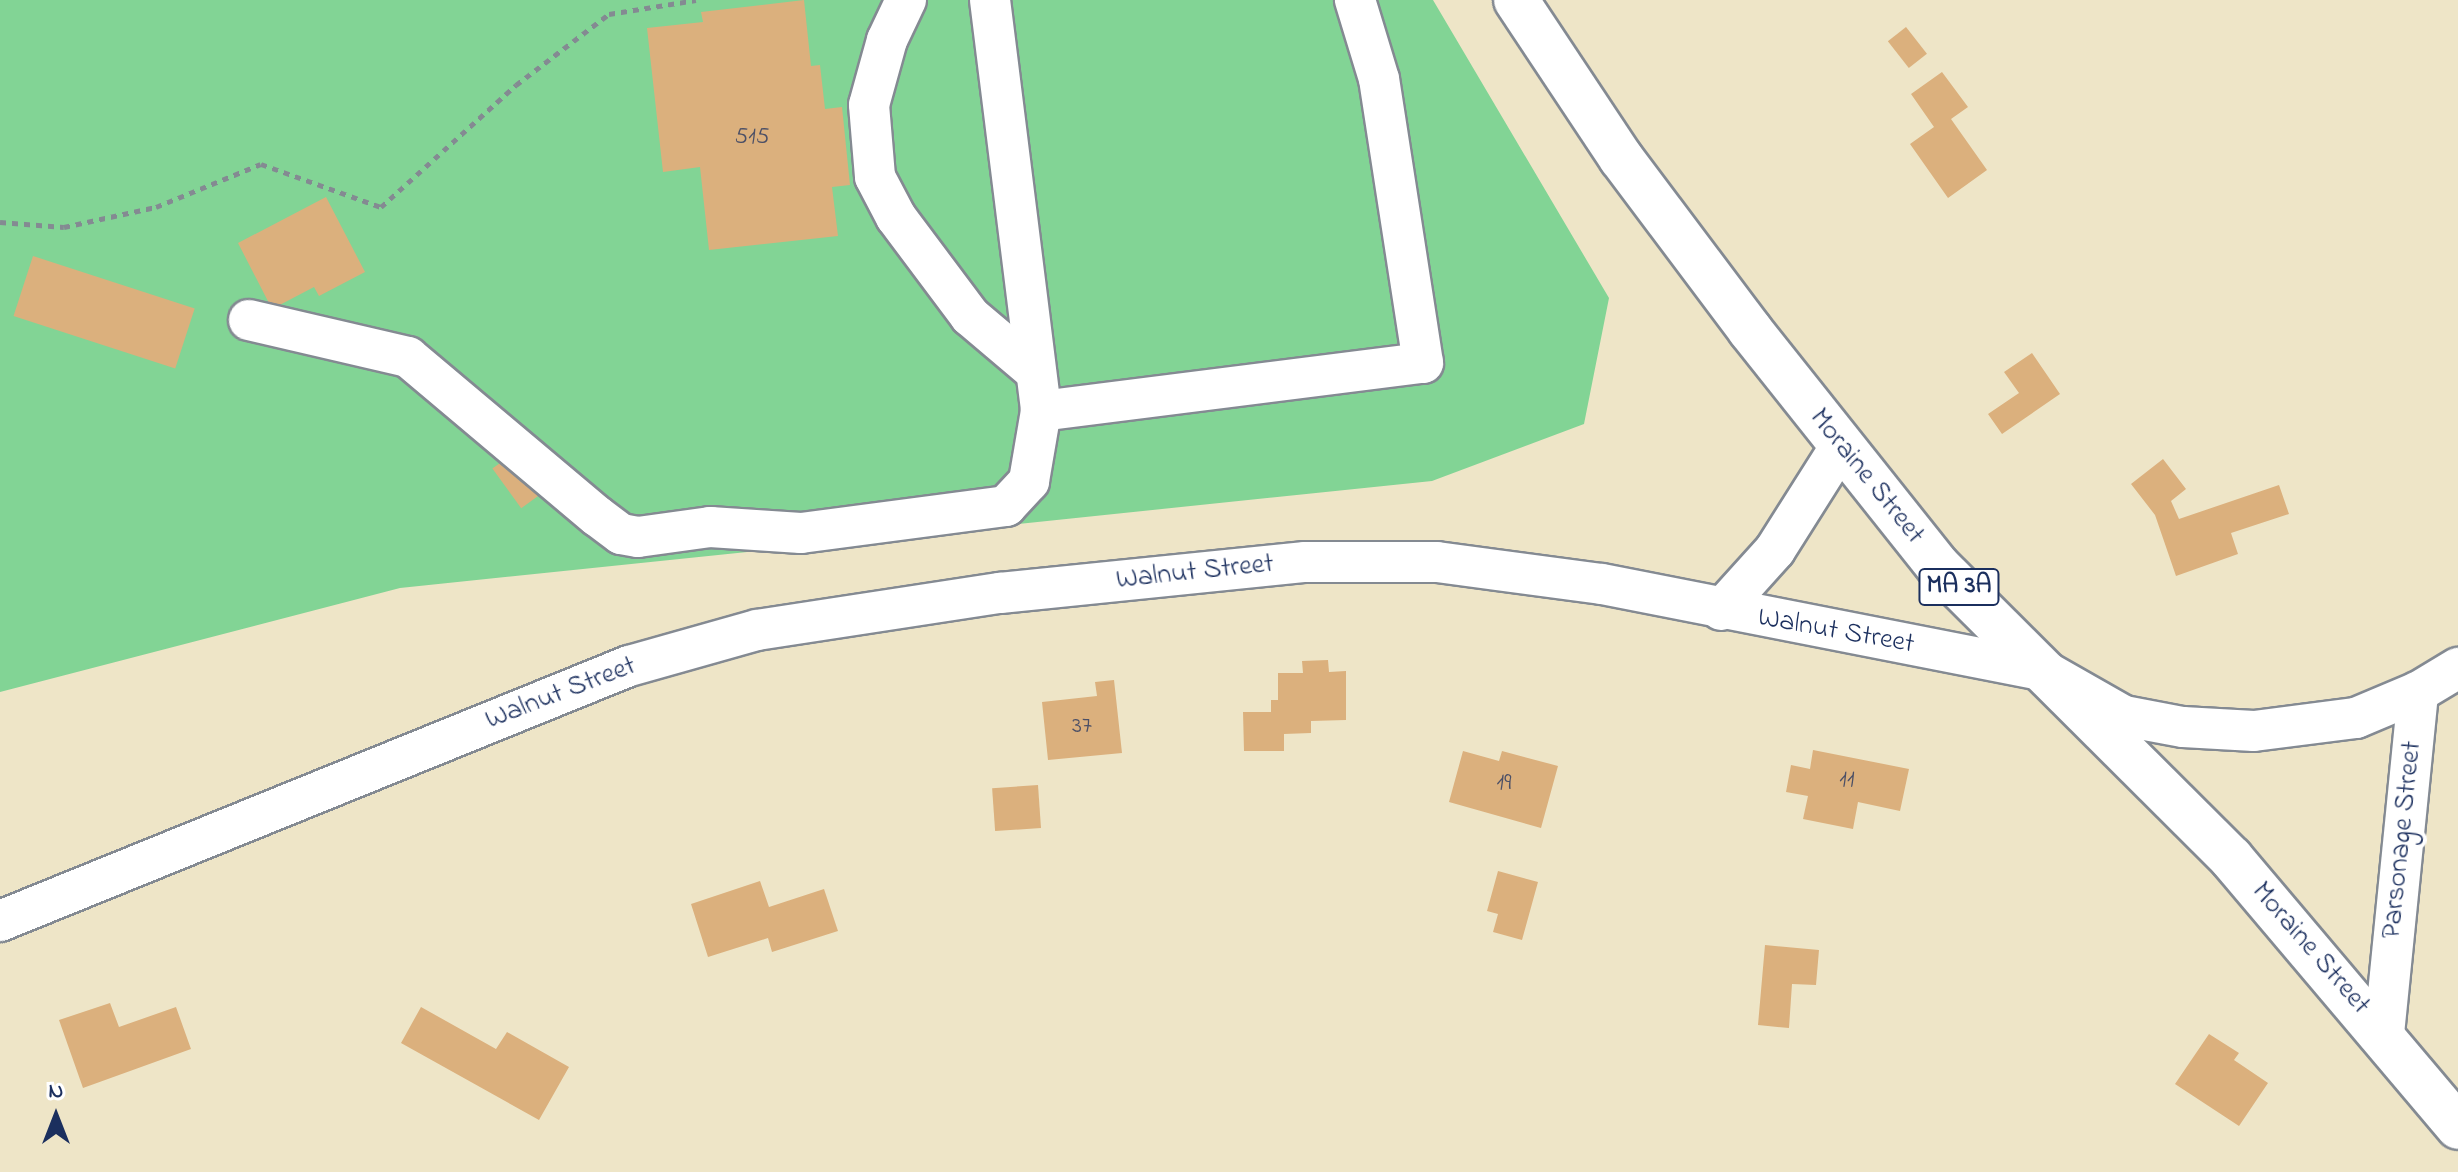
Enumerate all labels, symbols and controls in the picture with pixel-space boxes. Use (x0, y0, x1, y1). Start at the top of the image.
house number: 515 (734, 124, 770, 152)
street label: Moraine Street (1801, 403, 1931, 551)
street label: Walnut Street (1115, 548, 1275, 598)
road number: MA 3A (1917, 565, 2001, 609)
street label: Walnut Street (1755, 602, 1917, 662)
street label: Walnut Street (481, 650, 641, 738)
house number: 37 (1072, 713, 1092, 741)
street label: Parsonage Street (2376, 739, 2430, 941)
house number: 11 (1839, 767, 1855, 795)
house number: 19 (1497, 770, 1511, 798)
street label: Moraine Street (2243, 876, 2377, 1022)
north arrow (16, 1076, 96, 1156)
text: N (49, 1076, 63, 1108)

